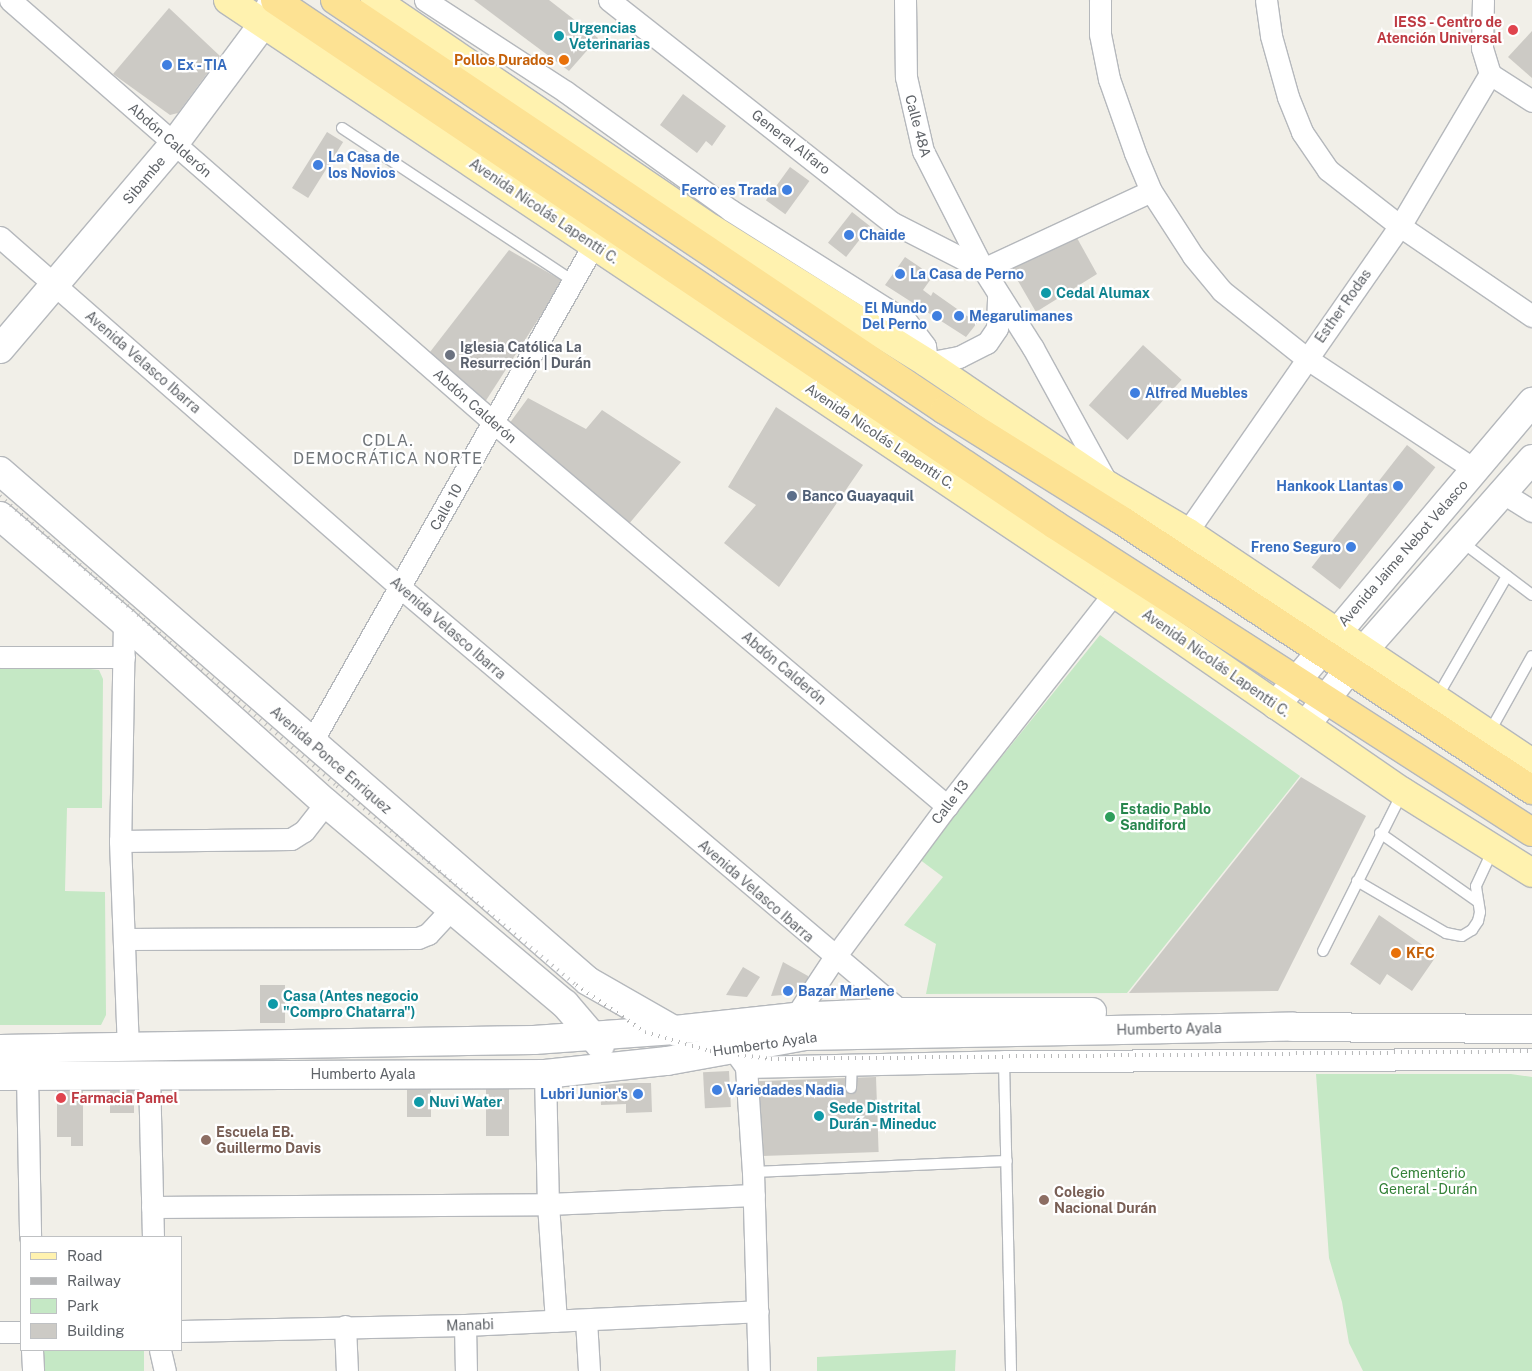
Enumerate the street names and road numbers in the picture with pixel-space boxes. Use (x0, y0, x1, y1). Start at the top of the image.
street label: Calle 48A (902, 93, 934, 159)
street label: Abdón Calderón (125, 99, 215, 181)
street label: General Alfaro (748, 106, 834, 178)
street label: Sibambe (119, 153, 169, 207)
street label: Avenida Nicolás Lapentti C. (466, 155, 622, 267)
street label: Esther Rodas (1311, 266, 1375, 346)
street label: Avenida Velasco Ibarra (82, 307, 204, 417)
street label: Abdón Calderón (430, 365, 520, 447)
street label: Avenida Nicolás Lapentti C. (802, 380, 958, 492)
street label: Avenida Jaime Nebot Velasco (1335, 476, 1471, 630)
street label: Calle 10 (426, 481, 466, 533)
street label: Avenida Velasco Ibarra (387, 573, 509, 683)
street label: Avenida Nicolás Lapentti C. (1139, 606, 1293, 720)
street label: Abdón Calderón (738, 628, 830, 708)
street label: Avenida Ponce Enriquez (267, 703, 395, 817)
street label: Calle 13 (928, 777, 972, 827)
street label: Avenida Velasco Ibarra (695, 836, 817, 946)
street label: Humberto Ayala (1116, 1020, 1222, 1038)
street label: Humberto Ayala (712, 1028, 818, 1060)
street label: Humberto Ayala (310, 1066, 416, 1082)
street label: Manabi (446, 1316, 494, 1334)

